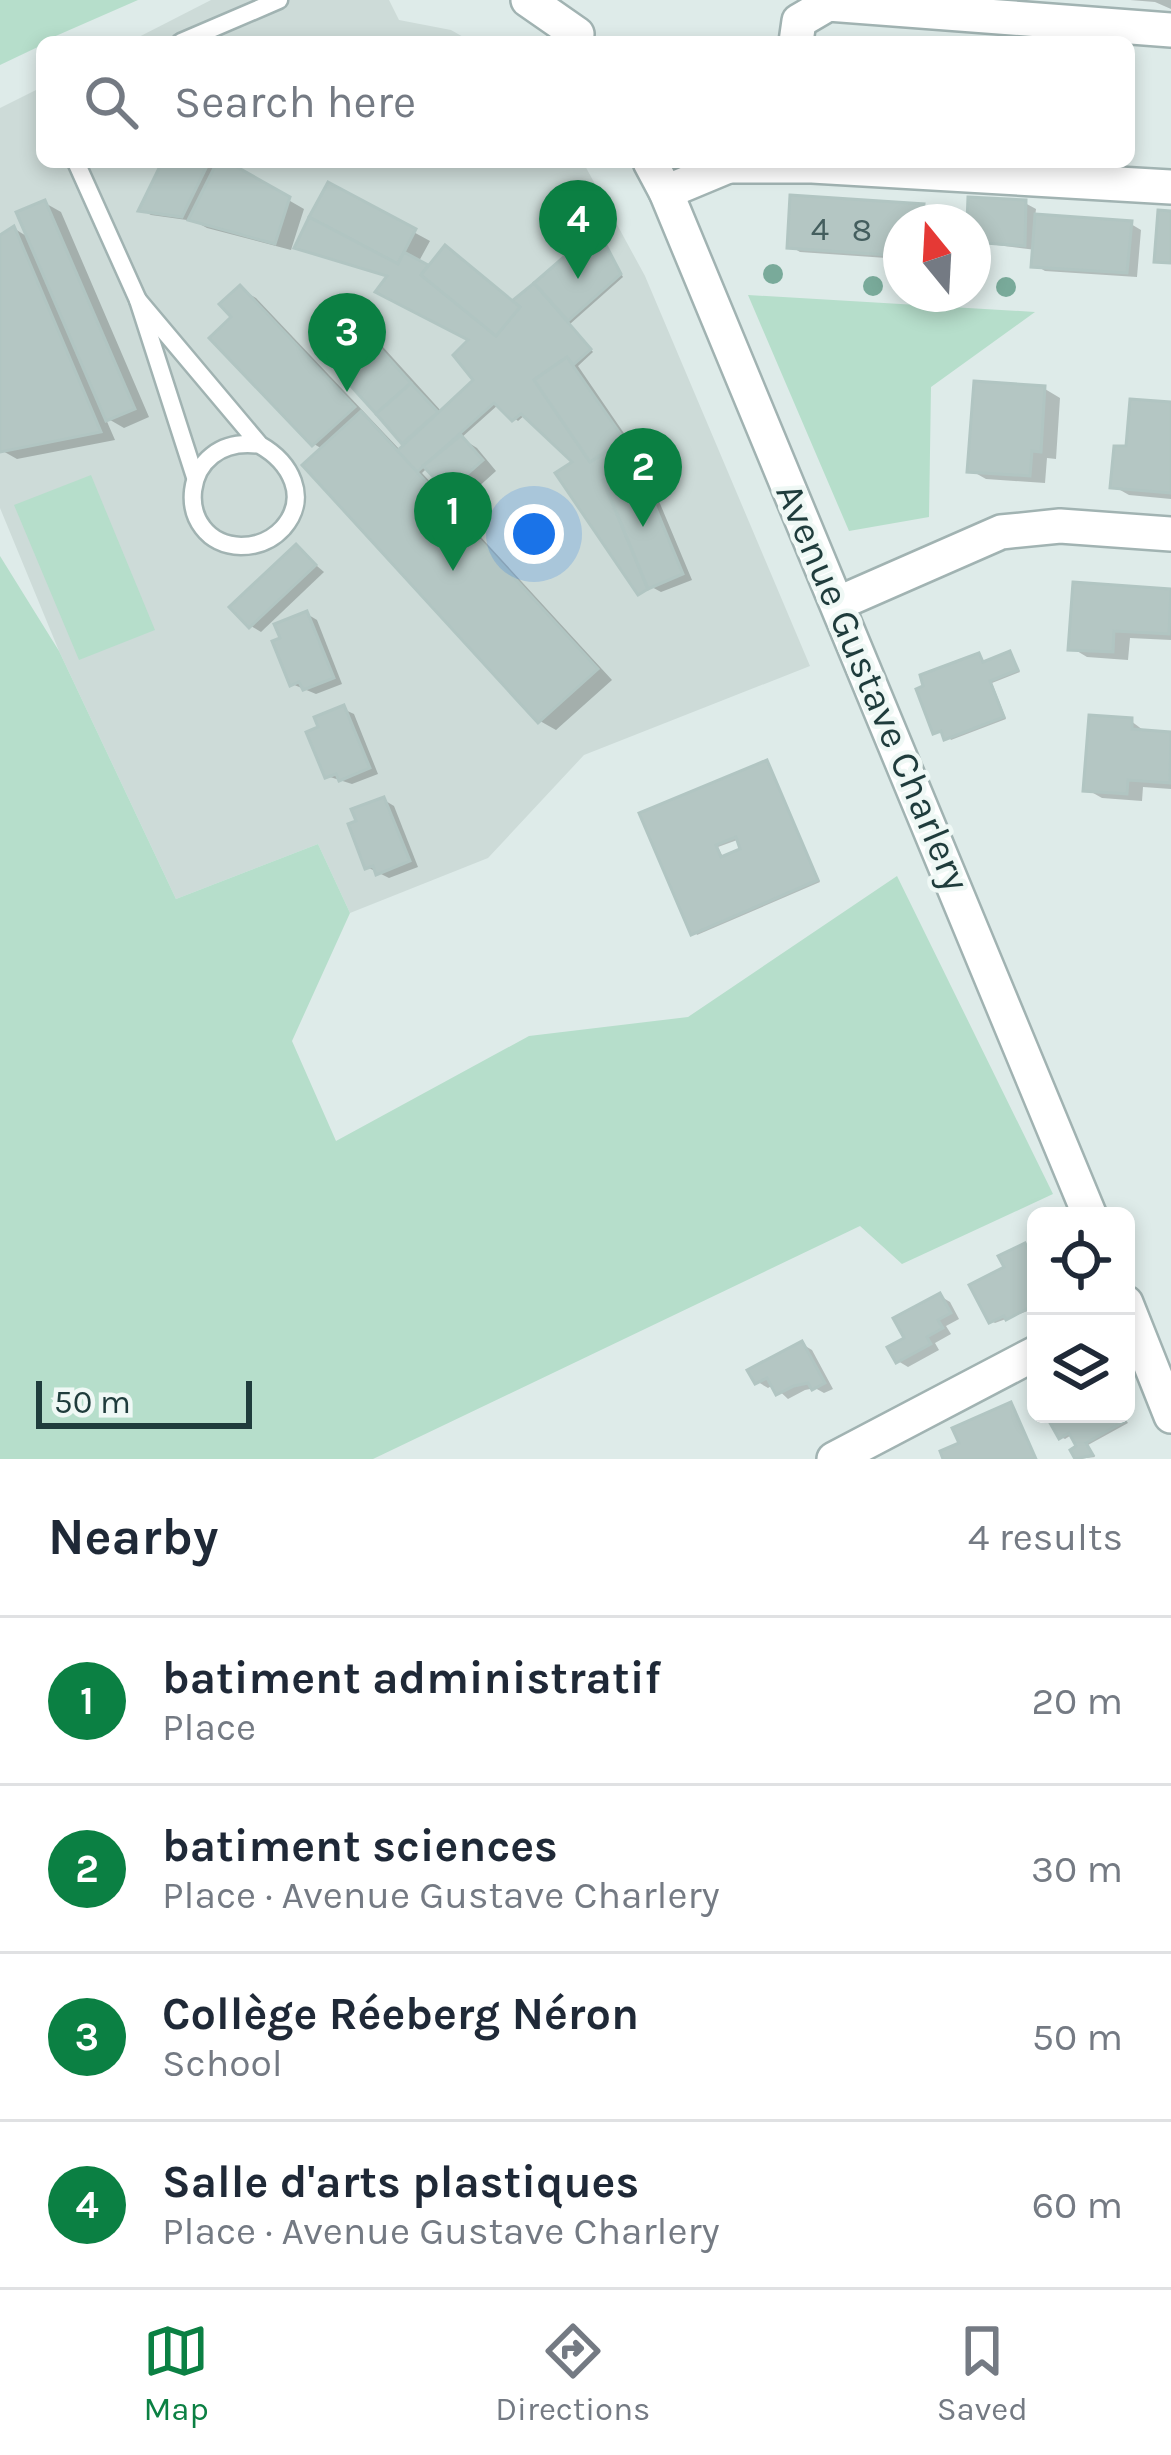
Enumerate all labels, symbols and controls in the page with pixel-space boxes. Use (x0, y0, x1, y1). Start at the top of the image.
search box (36, 36, 1135, 168)
icon: search (78, 69, 144, 135)
text: Search here (174, 76, 416, 128)
pin: 4 (539, 180, 617, 279)
north arrow (883, 204, 991, 312)
house number: 4 (811, 210, 829, 248)
house number: 8 (852, 211, 872, 249)
pin: 3 (308, 293, 386, 392)
pin: 2 (604, 428, 682, 527)
pin: 1 (414, 472, 492, 571)
street label: Avenue Gustave Charlery (766, 476, 980, 898)
your location (504, 504, 564, 564)
map controls (1027, 1207, 1135, 1423)
button: locate (1027, 1207, 1135, 1315)
button: layers (1027, 1315, 1135, 1423)
scale bar (36, 1375, 252, 1428)
text: 50 m (54, 1383, 131, 1421)
text: Nearby (48, 1507, 218, 1567)
text: 4 results (968, 1514, 1123, 1560)
text: batiment administratif (162, 1652, 661, 1704)
text: 1 (80, 1678, 94, 1724)
text: 20 m (1032, 1678, 1123, 1724)
text: Place (162, 1704, 256, 1750)
text: batiment sciences (162, 1820, 558, 1872)
text: 2 (75, 1846, 99, 1892)
text: 30 m (1031, 1846, 1123, 1892)
text: Place · Avenue Gustave Charlery (162, 1872, 720, 1918)
text: Collège Réeberg Néron (162, 1988, 639, 2040)
text: 3 (75, 2014, 99, 2060)
text: 50 m (1032, 2014, 1123, 2060)
text: School (162, 2040, 283, 2086)
text: Salle d'arts plastiques (162, 2156, 639, 2208)
text: 4 (75, 2182, 99, 2228)
text: 60 m (1032, 2182, 1123, 2228)
text: Place · Avenue Gustave Charlery (162, 2208, 720, 2254)
tab: Map (143, 2318, 209, 2428)
tab: Directions (495, 2318, 650, 2428)
tab: Saved (937, 2318, 1028, 2428)

